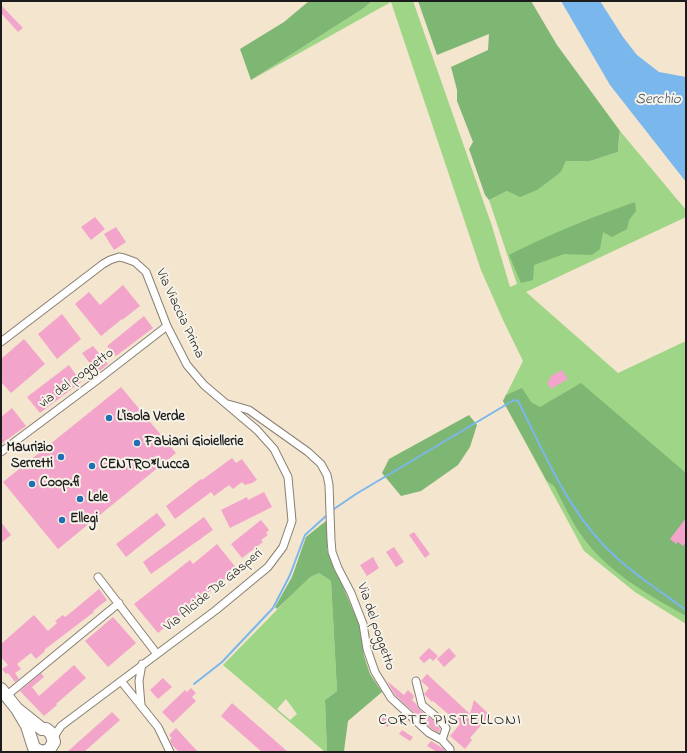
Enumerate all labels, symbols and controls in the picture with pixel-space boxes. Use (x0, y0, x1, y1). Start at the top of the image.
water label: Serchio (635, 92, 681, 110)
street label: Via Viaccia Prima (151, 267, 207, 361)
street label: via del poggetto (36, 345, 118, 413)
place label: L'isola Verde (117, 410, 185, 426)
marker: L'isola Verde (104, 413, 114, 423)
place label: Fabiani Gioiellerie (145, 435, 244, 451)
marker: Fabiani Gioiellerie (132, 438, 142, 448)
place label: Maurizio Serretti (6, 441, 53, 474)
marker: Maurizio Serretti (56, 452, 66, 462)
place label: CENTRO*Lucca (100, 458, 190, 474)
marker: CENTRO*Lucca (87, 461, 97, 471)
place label: Coop.fi (40, 476, 82, 492)
marker: Coop.fi (27, 479, 37, 489)
place label: Lele (88, 491, 108, 507)
marker: Lele (75, 494, 85, 504)
place label: Ellegi (70, 512, 98, 528)
marker: Ellegi (57, 515, 67, 525)
street label: Via Alcide De Gasperi (161, 546, 267, 636)
street label: Via del poggetto (352, 581, 398, 673)
district label: CORTE PISTELLONI (378, 711, 522, 731)

